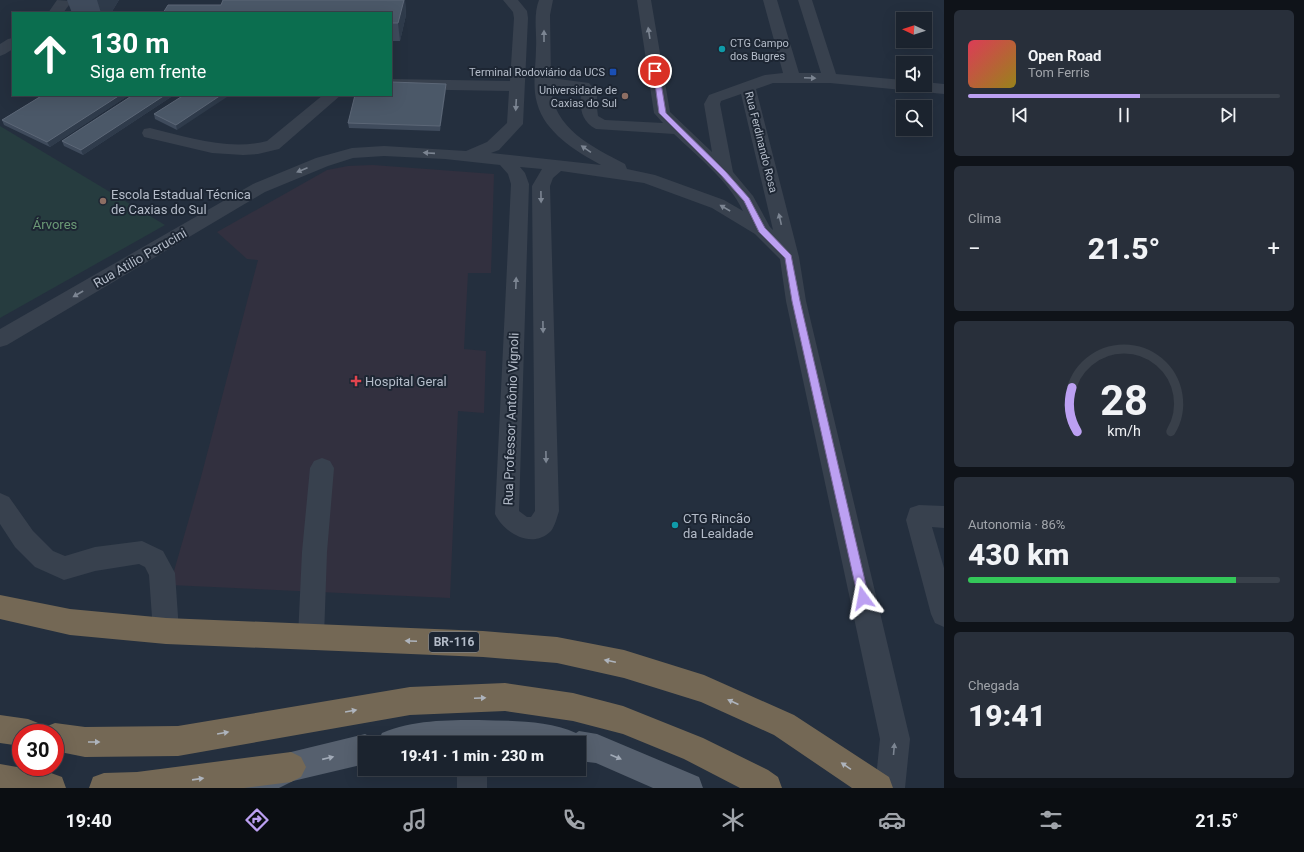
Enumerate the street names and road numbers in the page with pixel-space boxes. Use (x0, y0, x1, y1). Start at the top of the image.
street label: Rua Ferdinando Rosa (742, 90, 780, 194)
street label: Rua Atilio Perucini (91, 225, 189, 291)
street label: Rua Professor Antônio Vignoli (500, 332, 522, 506)
road number: BR-116 (429, 632, 479, 652)

